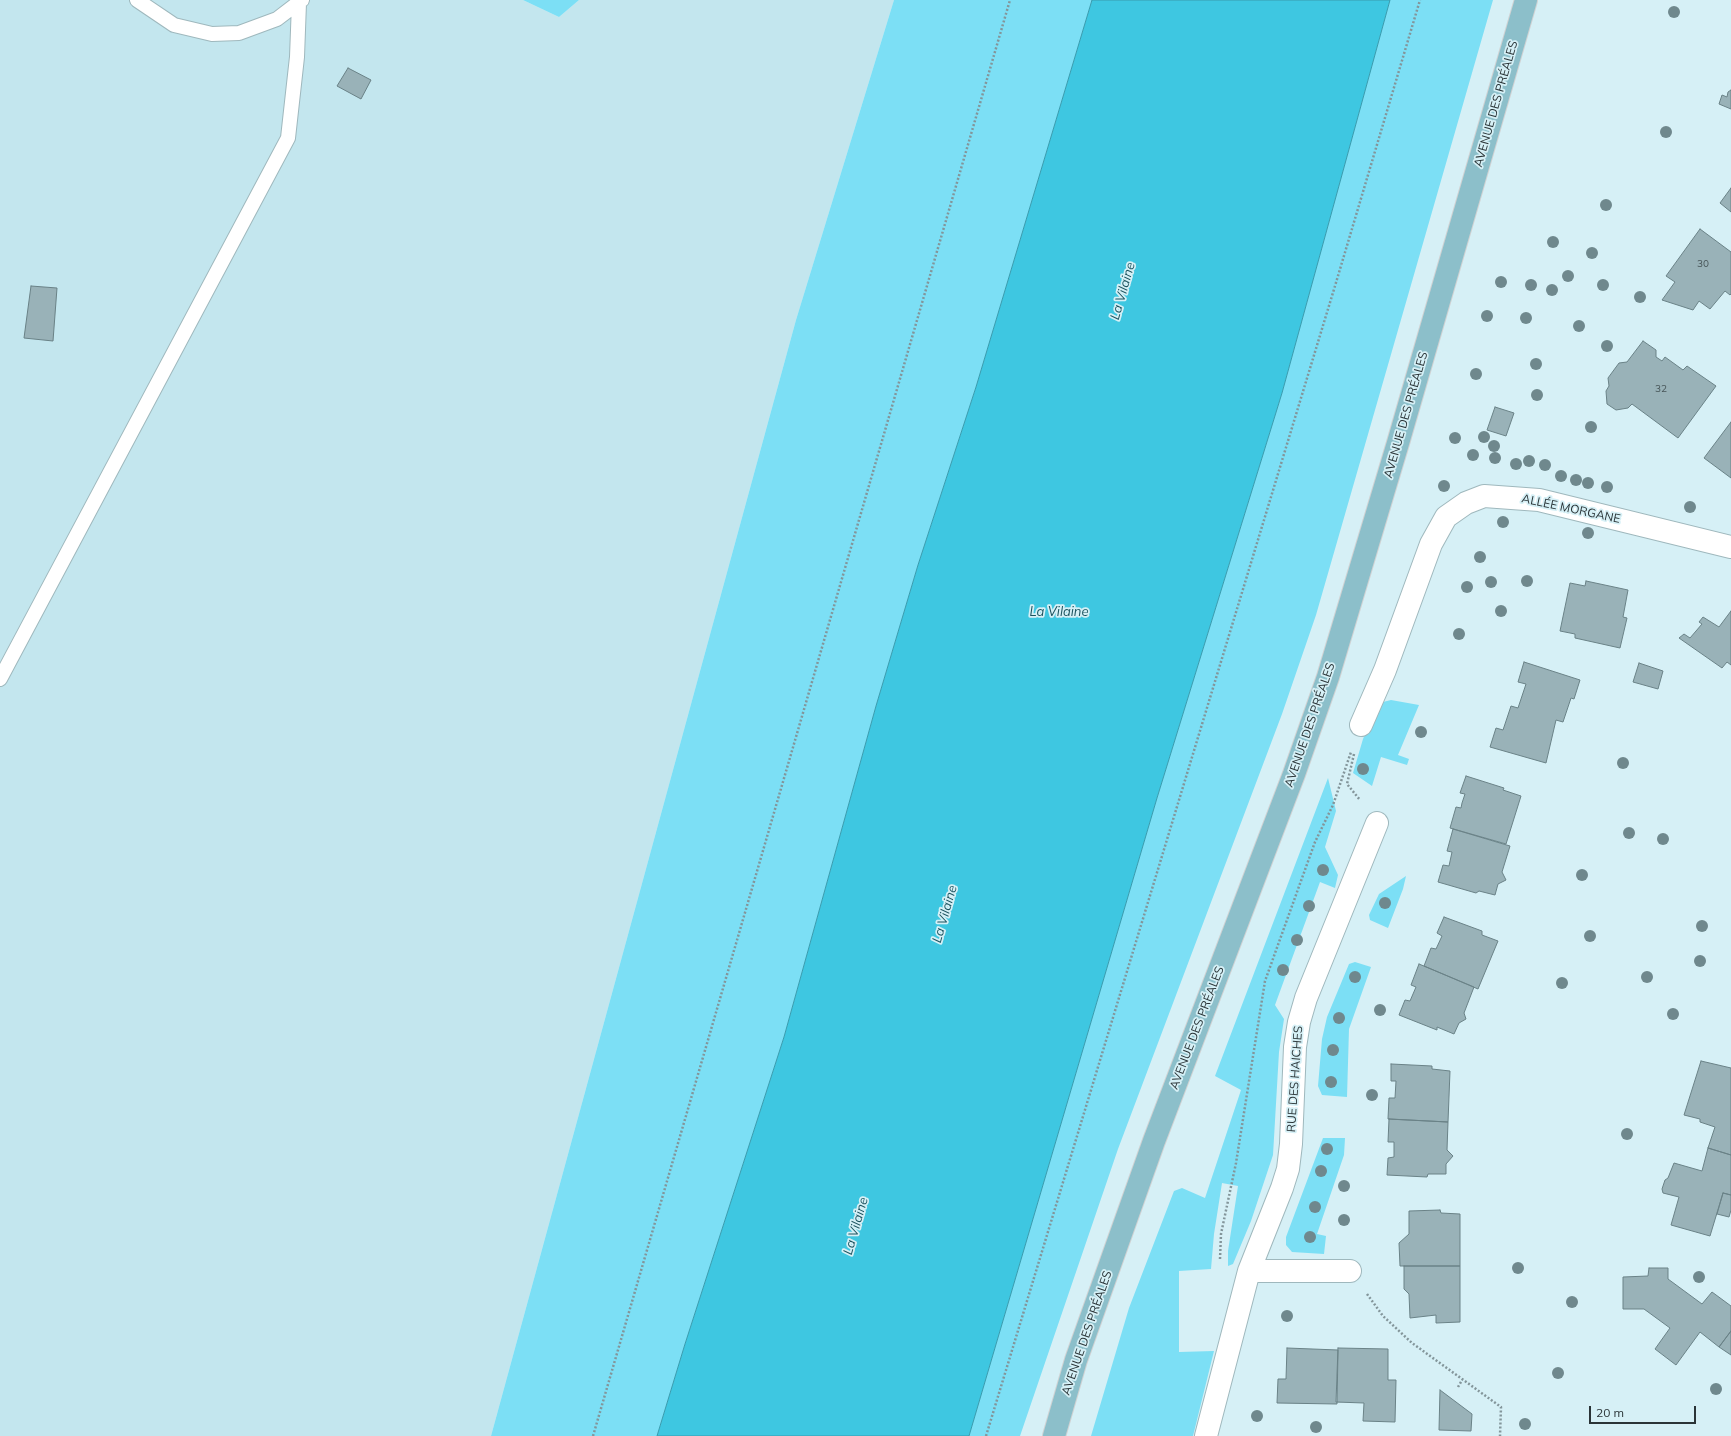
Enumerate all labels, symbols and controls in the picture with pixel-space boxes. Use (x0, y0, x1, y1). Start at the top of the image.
street label: AVENUE DES PRÉALES (1471, 39, 1521, 169)
house number: 30 (1697, 258, 1709, 270)
water label: La Vilaine (1107, 260, 1139, 322)
street label: AVENUE DES PRÉALES (1381, 350, 1431, 480)
house number: 32 (1655, 383, 1667, 395)
street label: ALLÉE MORGANE (1520, 492, 1622, 526)
water label: La Vilaine (1029, 604, 1089, 620)
street label: AVENUE DES PRÉALES (1282, 661, 1338, 789)
water label: La Vilaine (929, 883, 961, 945)
street label: AVENUE DES PRÉALES (1167, 964, 1227, 1092)
street label: RUE DES HAICHES (1284, 1025, 1306, 1133)
water label: La Vilaine (840, 1195, 872, 1257)
street label: AVENUE DES PRÉALES (1059, 1269, 1115, 1397)
scale bar (1591, 1398, 1698, 1424)
text: 20 m (1596, 1405, 1624, 1420)

